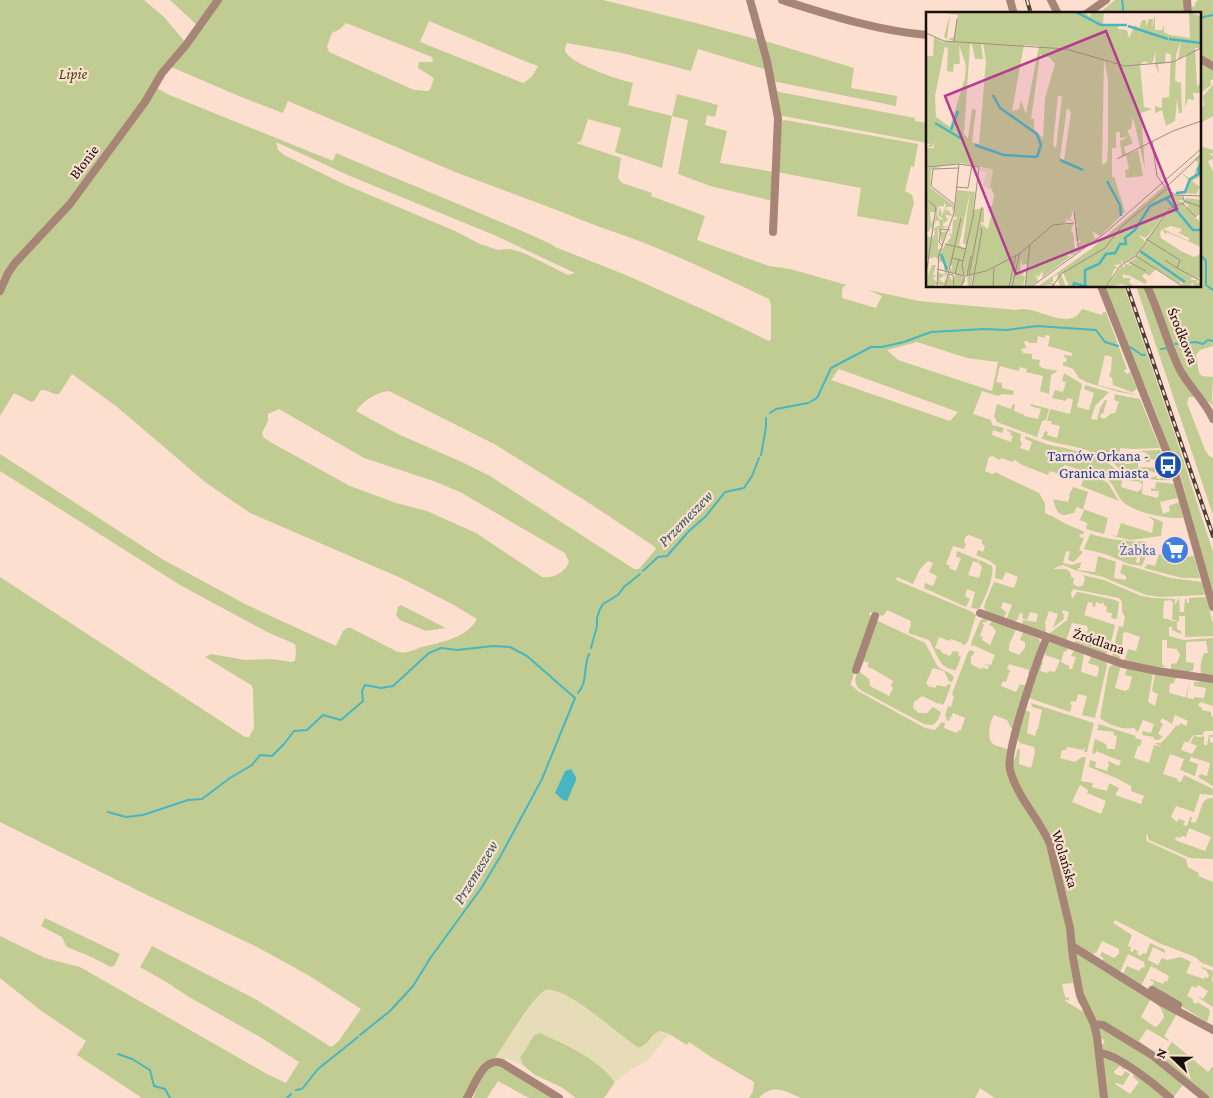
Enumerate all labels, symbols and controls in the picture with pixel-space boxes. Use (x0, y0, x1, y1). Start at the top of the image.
inset map (926, 12, 1200, 288)
park label: Lipie (59, 66, 88, 83)
street label: Błonie (66, 142, 102, 182)
street label: Środkowa (1164, 305, 1202, 367)
place label: Tarnów Orkana - Granica miasta (1047, 448, 1149, 481)
bus stop icon: Tarnów Orkana - Granica miasta (1153, 450, 1183, 480)
water label: Przemeszew (655, 487, 716, 550)
supermarket icon: Żabka (1160, 535, 1190, 565)
place label: Żabka (1120, 542, 1156, 558)
street label: Źródlana (1071, 625, 1127, 657)
street label: Wolańska (1049, 828, 1081, 890)
water label: Przemeszew (450, 838, 501, 907)
north arrow (1148, 1033, 1198, 1083)
text: N (1152, 1045, 1170, 1061)

